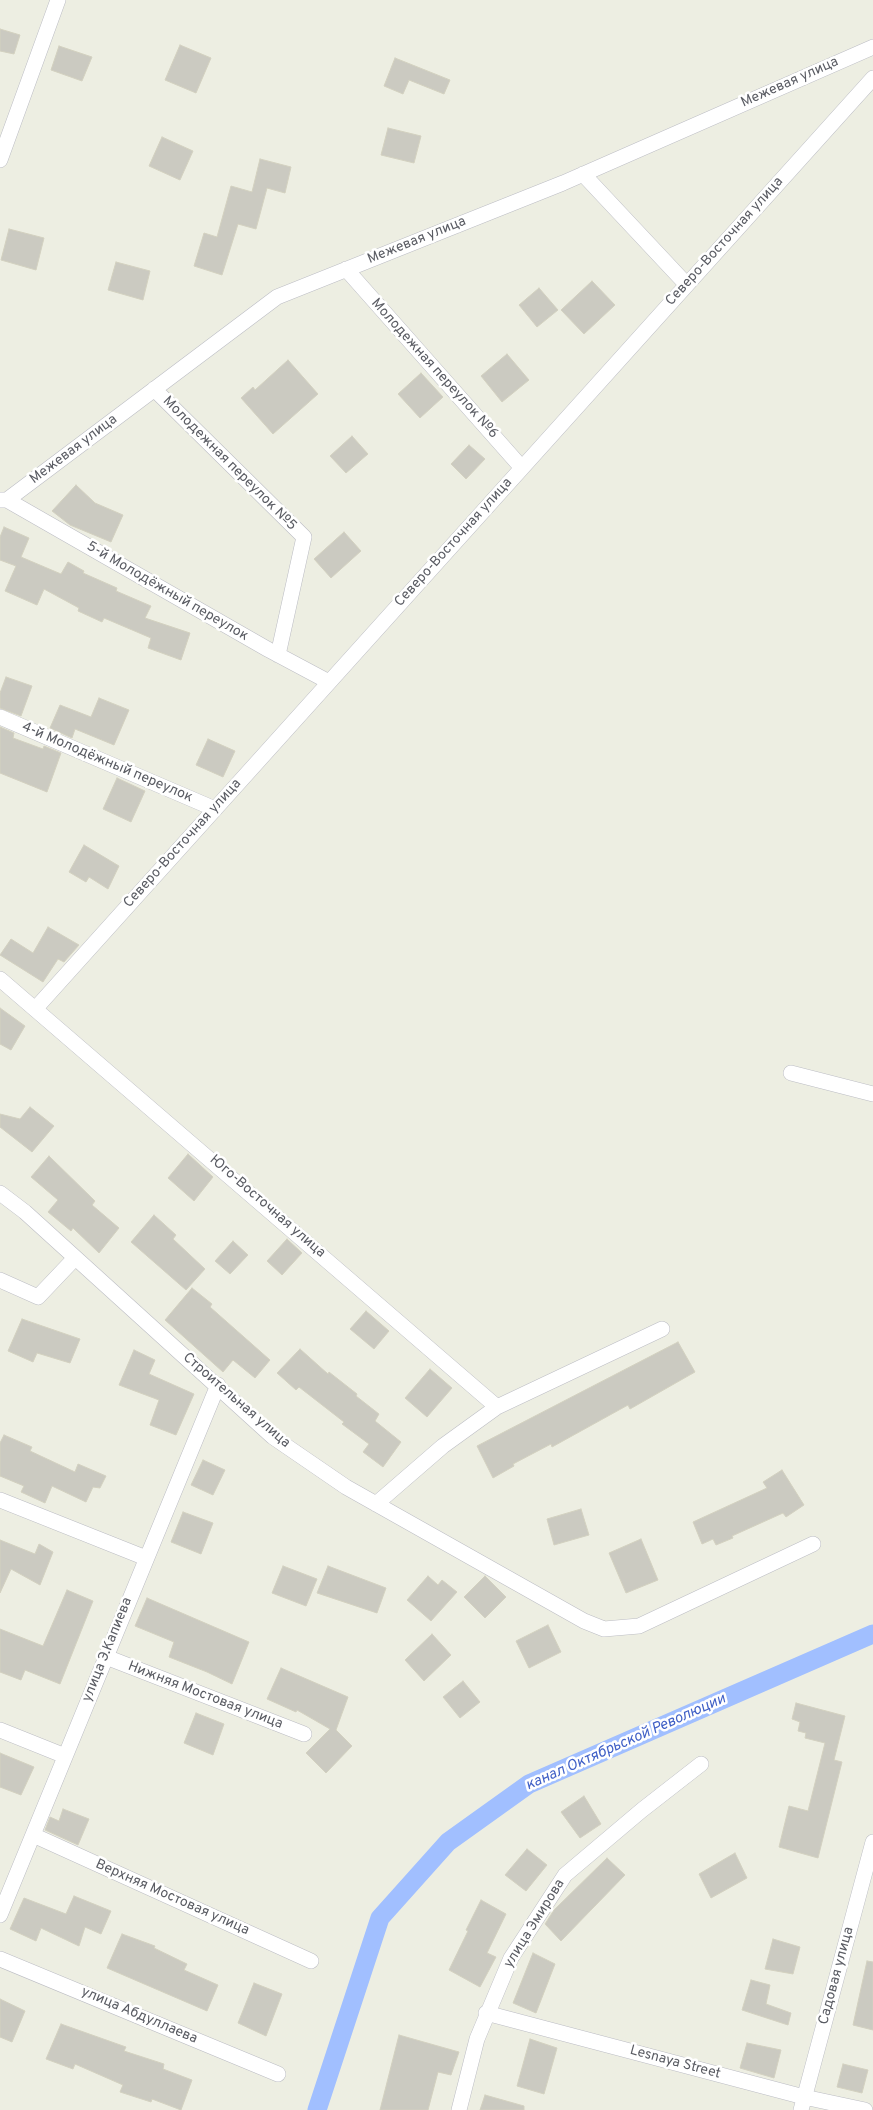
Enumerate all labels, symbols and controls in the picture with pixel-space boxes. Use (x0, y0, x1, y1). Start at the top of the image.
street label: Межевая улица (739, 54, 841, 112)
street label: Северо-Восточная улица (663, 174, 787, 310)
street label: Межевая улица (365, 214, 469, 268)
street label: Молодежная переулок №6 (367, 296, 501, 442)
street label: Молодежная переулок №5 (158, 393, 300, 535)
street label: Межевая улица (27, 412, 121, 488)
street label: Северо-Восточная улица (392, 475, 516, 611)
street label: 5-й Молодёжный переулок (83, 539, 251, 645)
street label: 4-й Молодёжный переулок (19, 719, 195, 807)
street label: Северо-Восточная улица (121, 776, 245, 912)
street label: Юго-Восточная улица (206, 1152, 328, 1262)
street label: Строительная улица (179, 1350, 293, 1452)
street label: улица Э.Капиева (79, 1595, 137, 1705)
street label: Нижняя Мостовая улица (125, 1659, 285, 1733)
water label: канал Октябрьской Революции (523, 1691, 729, 1795)
street label: Верхняя Мостовая улица (93, 1856, 251, 1940)
street label: улица Эмирова (501, 1876, 569, 1972)
street label: Садовая улица (816, 1925, 858, 2027)
street label: улица Абдуллаева (78, 1984, 200, 2048)
street label: Lesnaya Street (628, 2043, 722, 2083)

